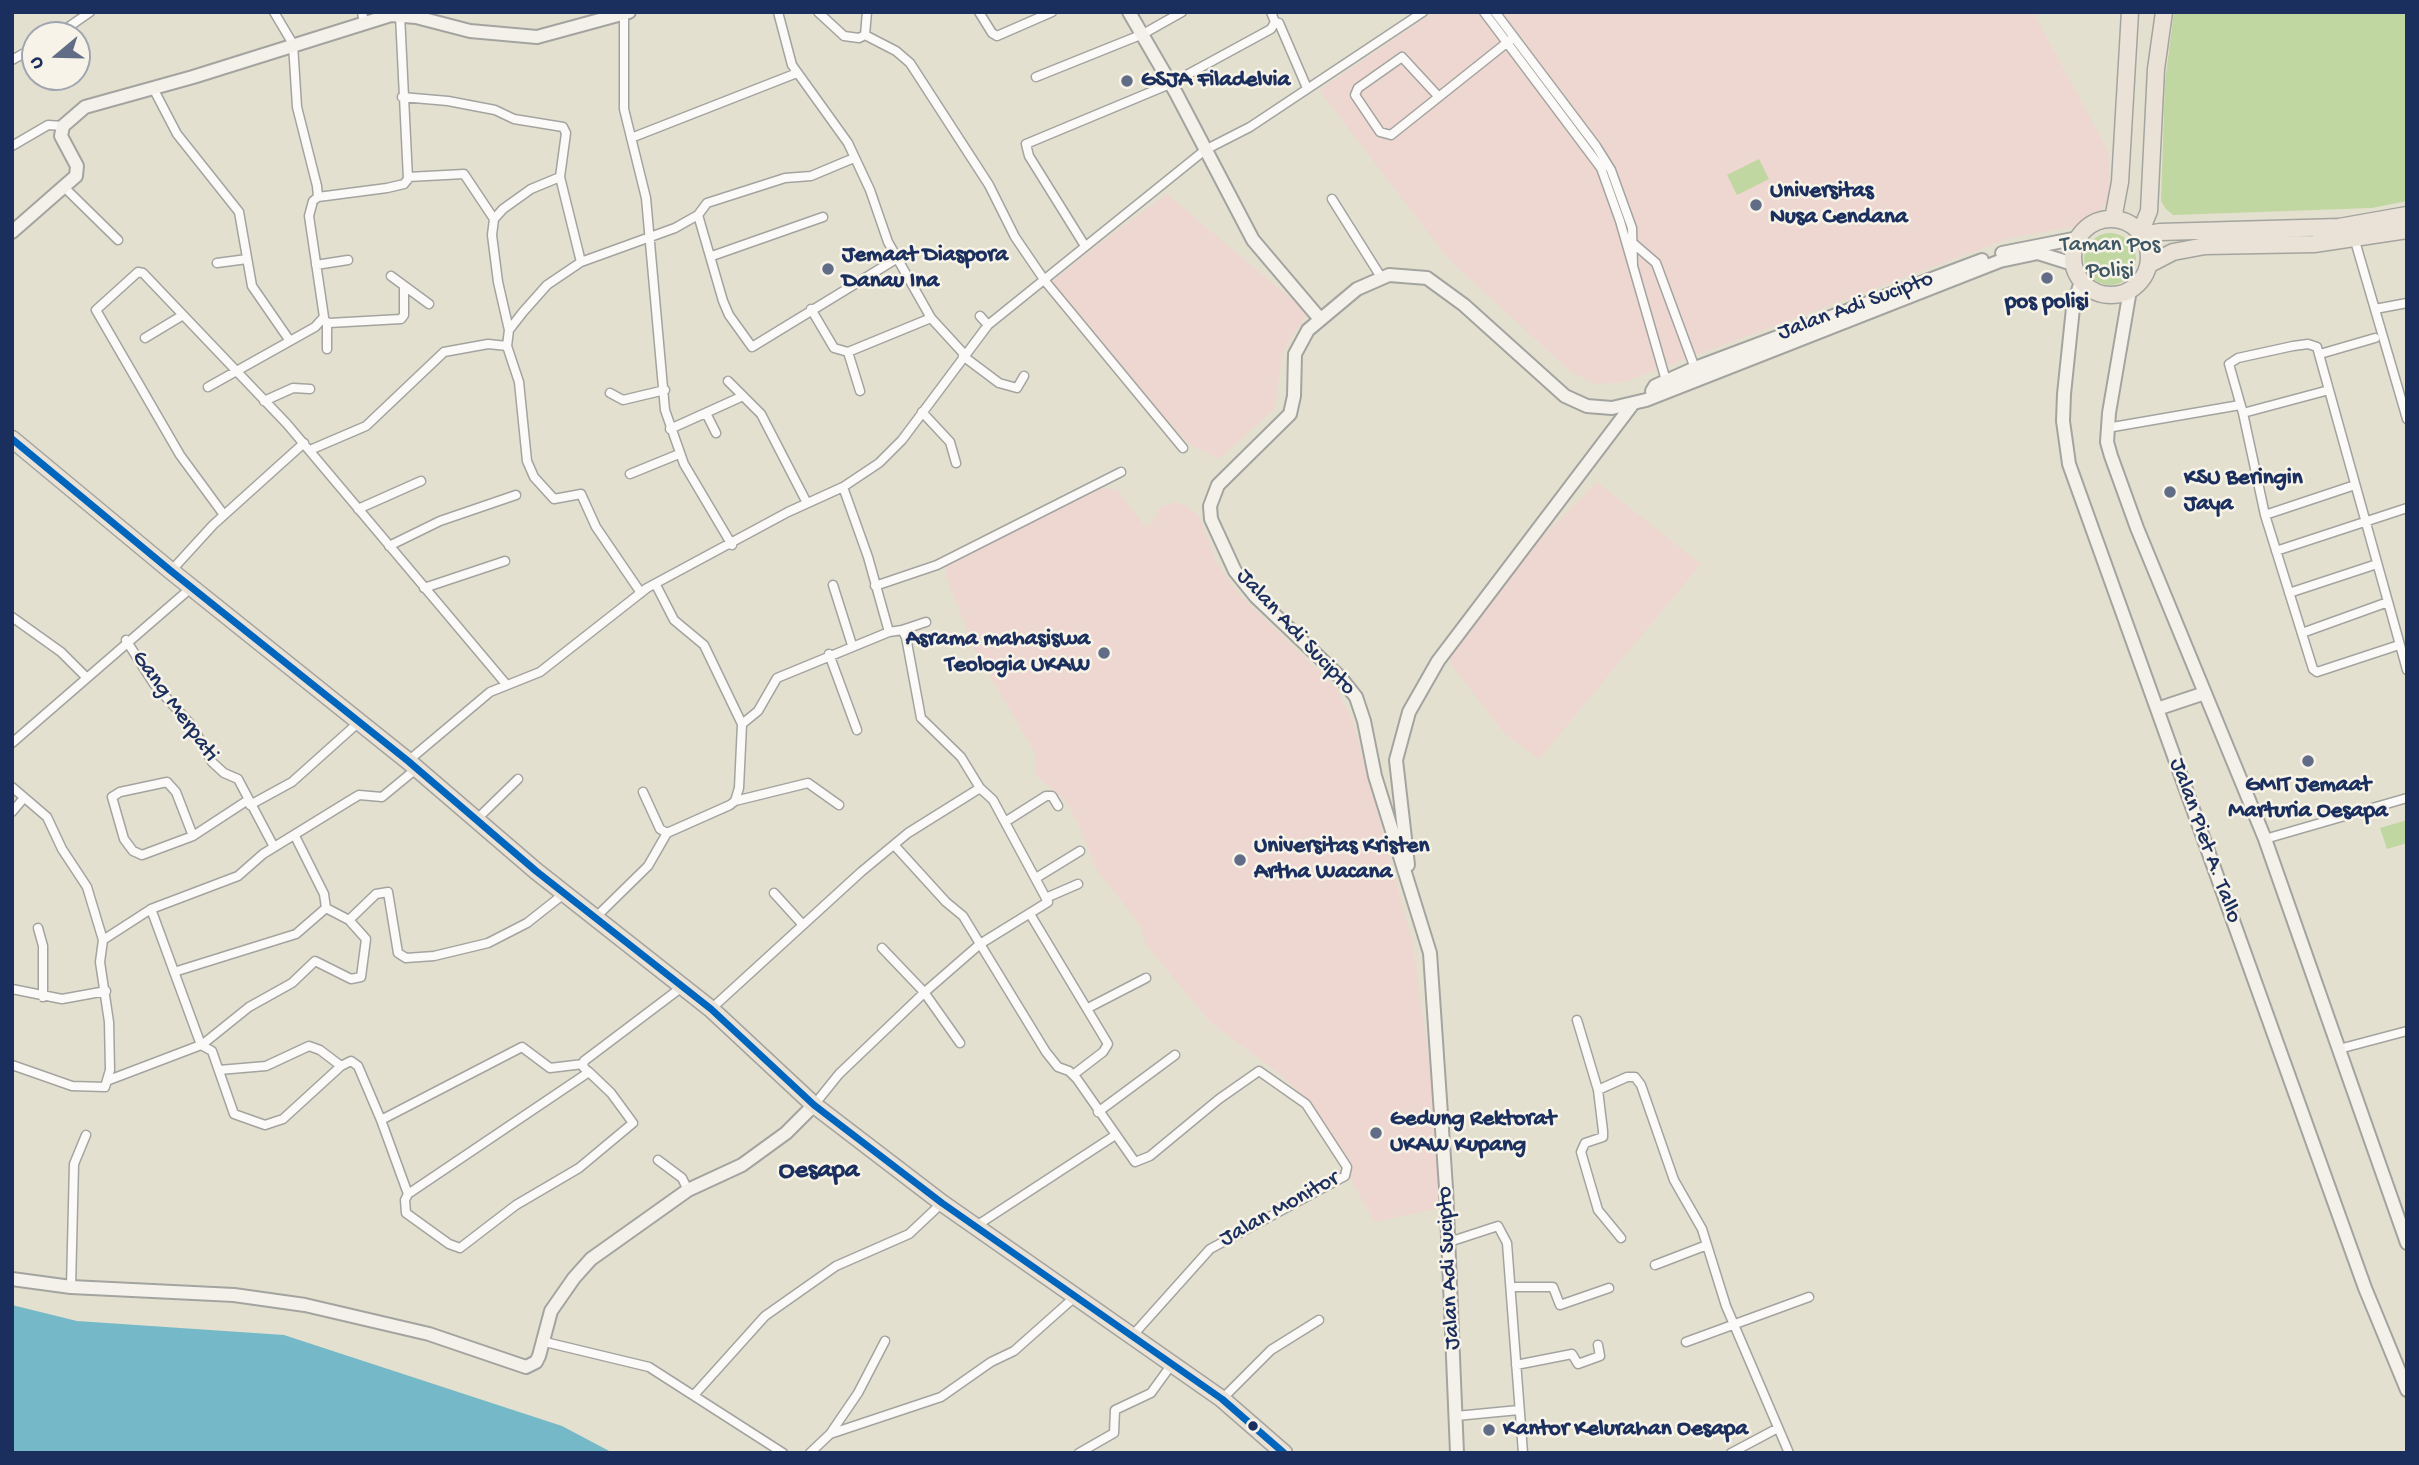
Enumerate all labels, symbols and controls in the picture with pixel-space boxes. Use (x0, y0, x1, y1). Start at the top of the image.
north arrow (21, 21, 91, 91)
text: U (25, 53, 50, 71)
place label: GSJA Filadelvia (1141, 67, 1290, 95)
marker: GSJA Filadelvia (1119, 73, 1135, 89)
place label: Universitas Nusa Cendana (1770, 178, 1908, 232)
marker: Universitas Nusa Cendana (1748, 197, 1764, 213)
park label: Taman Pos Polisi (2060, 232, 2160, 286)
place label: Jemaat Diaspora Danau Ina (842, 242, 1008, 296)
marker: Jemaat Diaspora Danau Ina (820, 261, 836, 277)
street label: Jalan Adi Sucipto (1774, 266, 1938, 348)
marker: pos polisi (2039, 270, 2055, 286)
place label: pos polisi (2005, 289, 2089, 317)
place label: KSU Beringin Jaya (2184, 465, 2303, 519)
marker: KSU Beringin Jaya (2162, 484, 2178, 500)
street label: Jalan Adi Sucipto (1229, 564, 1361, 702)
place label: Asrama mahasiswa Teologia UKAW (906, 626, 1090, 680)
marker: Asrama mahasiswa Teologia UKAW (1096, 645, 1112, 661)
street label: Gang Merpati (124, 646, 224, 768)
marker: GMIT Jemaat Marturia Oesapa (2300, 753, 2316, 769)
street label: Jalan Piet A. Tallo (2161, 755, 2247, 927)
place label: GMIT Jemaat Marturia Oesapa (2228, 772, 2388, 826)
place label: Universitas Kristen Artha Wacana (1254, 833, 1429, 887)
marker: Universitas Kristen Artha Wacana (1232, 852, 1248, 868)
place label: Gedung Rektorat UKAW Kupang (1390, 1106, 1556, 1160)
marker: Gedung Rektorat UKAW Kupang (1368, 1125, 1384, 1141)
district label: Oesapa (779, 1156, 859, 1188)
street label: Jalan Monitor (1215, 1166, 1345, 1254)
street label: Jalan Adi Sucipto (1432, 1186, 1468, 1350)
place label: Kantor Kelurahan Oesapa (1503, 1416, 1748, 1444)
unlabelled marker (1246, 1419, 1260, 1433)
marker: Kantor Kelurahan Oesapa (1481, 1422, 1497, 1438)

